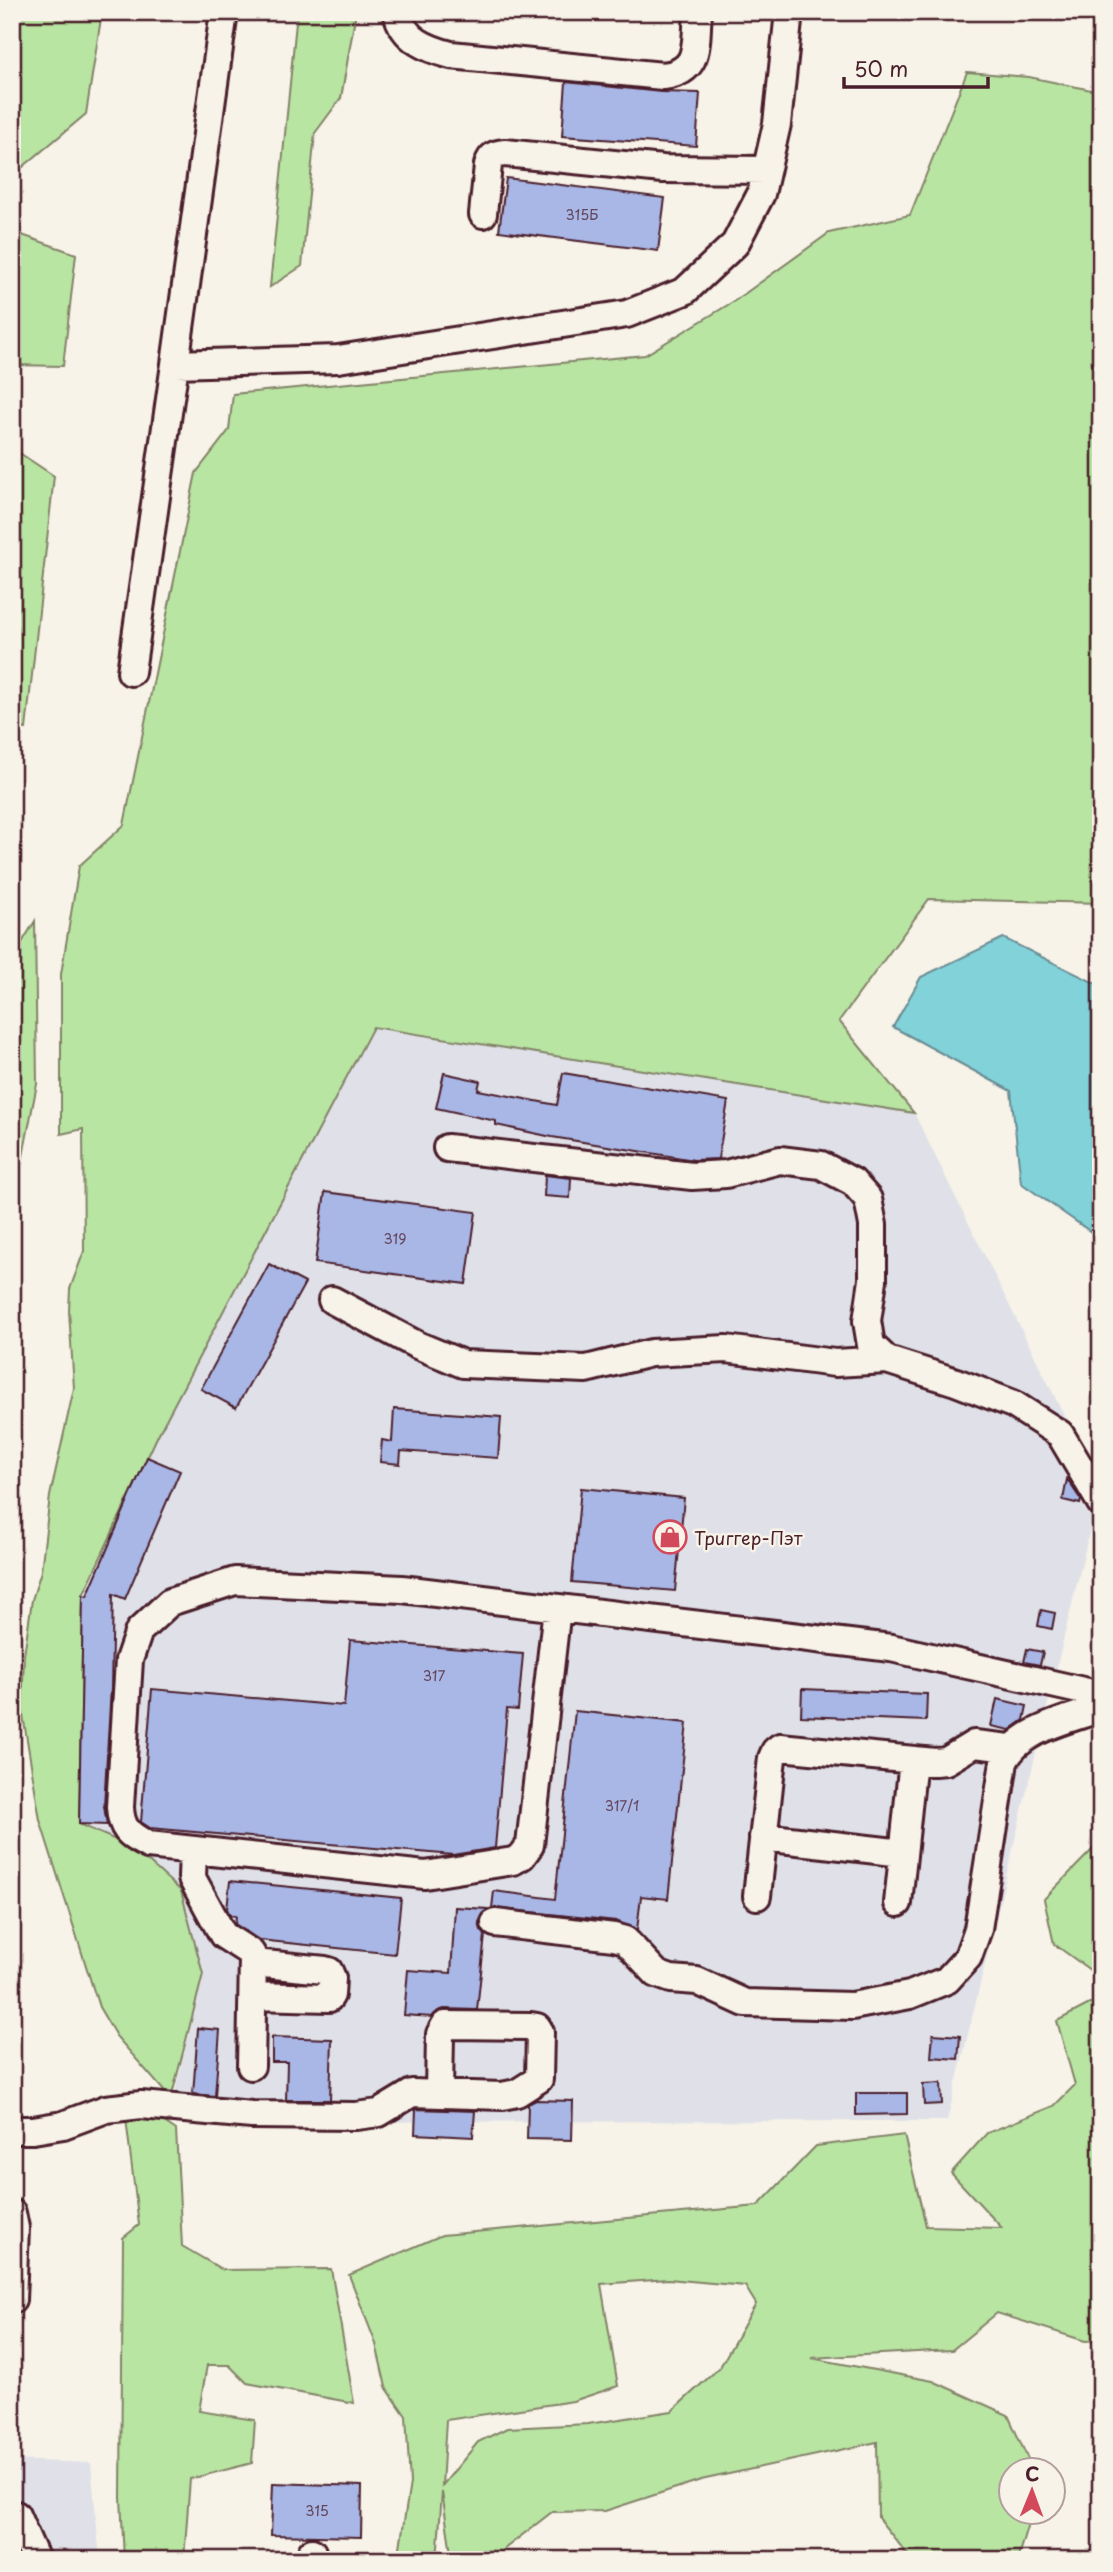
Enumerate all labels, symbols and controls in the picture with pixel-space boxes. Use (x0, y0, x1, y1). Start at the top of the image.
scale bar (844, 46, 987, 90)
text: 50 m (854, 52, 908, 84)
house number: 315Б (566, 204, 598, 225)
house number: 319 (384, 1228, 406, 1249)
shop icon: Триггер-Пэт (651, 1518, 689, 1556)
place label: Триггер-Пэт (694, 1524, 803, 1551)
house number: 317 (423, 1665, 445, 1686)
house number: 317/1 (605, 1795, 639, 1816)
north arrow (998, 2456, 1068, 2526)
text: С (1025, 2459, 1040, 2487)
house number: 315 (305, 2500, 329, 2521)

